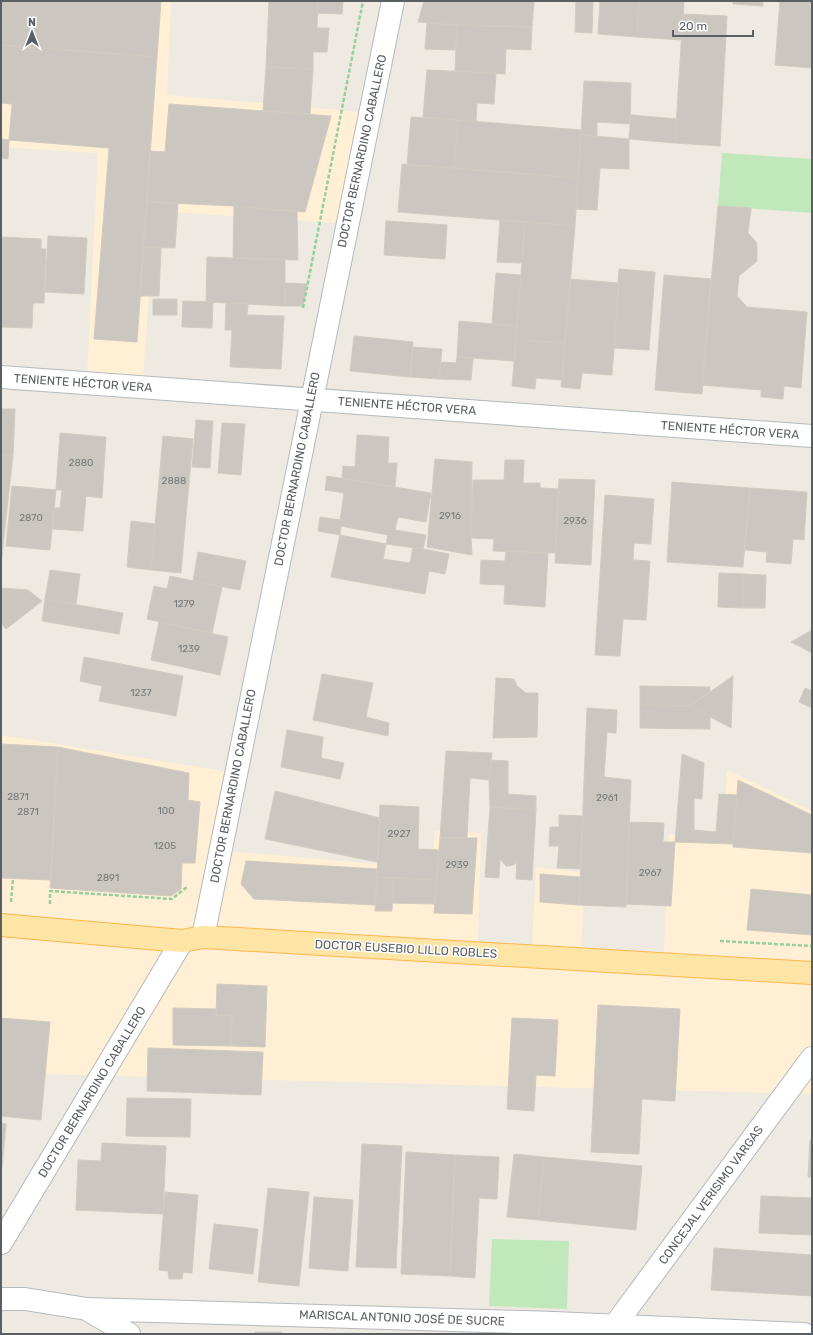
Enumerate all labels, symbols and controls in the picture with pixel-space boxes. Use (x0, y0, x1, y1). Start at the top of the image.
north arrow (12, 12, 52, 52)
scale bar (673, 12, 753, 38)
text: N (28, 16, 36, 29)
text: 20 m (679, 19, 707, 33)
street label: DOCTOR BERNARDINO CABALLERO (335, 53, 389, 249)
street label: TENIENTE HÉCTOR VERA (13, 371, 153, 395)
street label: DOCTOR BERNARDINO CABALLERO (271, 371, 323, 567)
street label: TENIENTE HÉCTOR VERA (337, 394, 477, 418)
street label: TENIENTE HÉCTOR VERA (660, 418, 800, 442)
house number: 2880 (69, 457, 93, 469)
house number: 2888 (162, 475, 186, 487)
house number: 2916 (439, 510, 461, 522)
house number: 2870 (19, 512, 43, 524)
house number: 2936 (563, 515, 587, 527)
house number: 1279 (173, 598, 195, 610)
house number: 1239 (178, 643, 200, 655)
house number: 1237 (130, 687, 152, 699)
street label: DOCTOR BERNARDINO CABALLERO (207, 688, 259, 884)
house number: 2871 (7, 791, 29, 803)
house number: 2961 (596, 792, 618, 804)
house number: 100 (158, 805, 174, 817)
house number: 2871 (17, 806, 39, 818)
house number: 2927 (388, 828, 410, 840)
house number: 1205 (154, 840, 176, 852)
house number: 2939 (445, 859, 469, 871)
house number: 2967 (639, 867, 661, 879)
house number: 2891 (97, 872, 119, 884)
street label: DOCTOR EUSEBIO LILLO ROBLES (314, 937, 498, 961)
street label: DOCTOR BERNARDINO CABALLERO (35, 1004, 149, 1180)
street label: CONCEJAL VERISIMO VARGAS (656, 1123, 766, 1267)
street label: MARISCAL ANTONIO JOSÉ DE SUCRE (299, 1307, 505, 1329)

